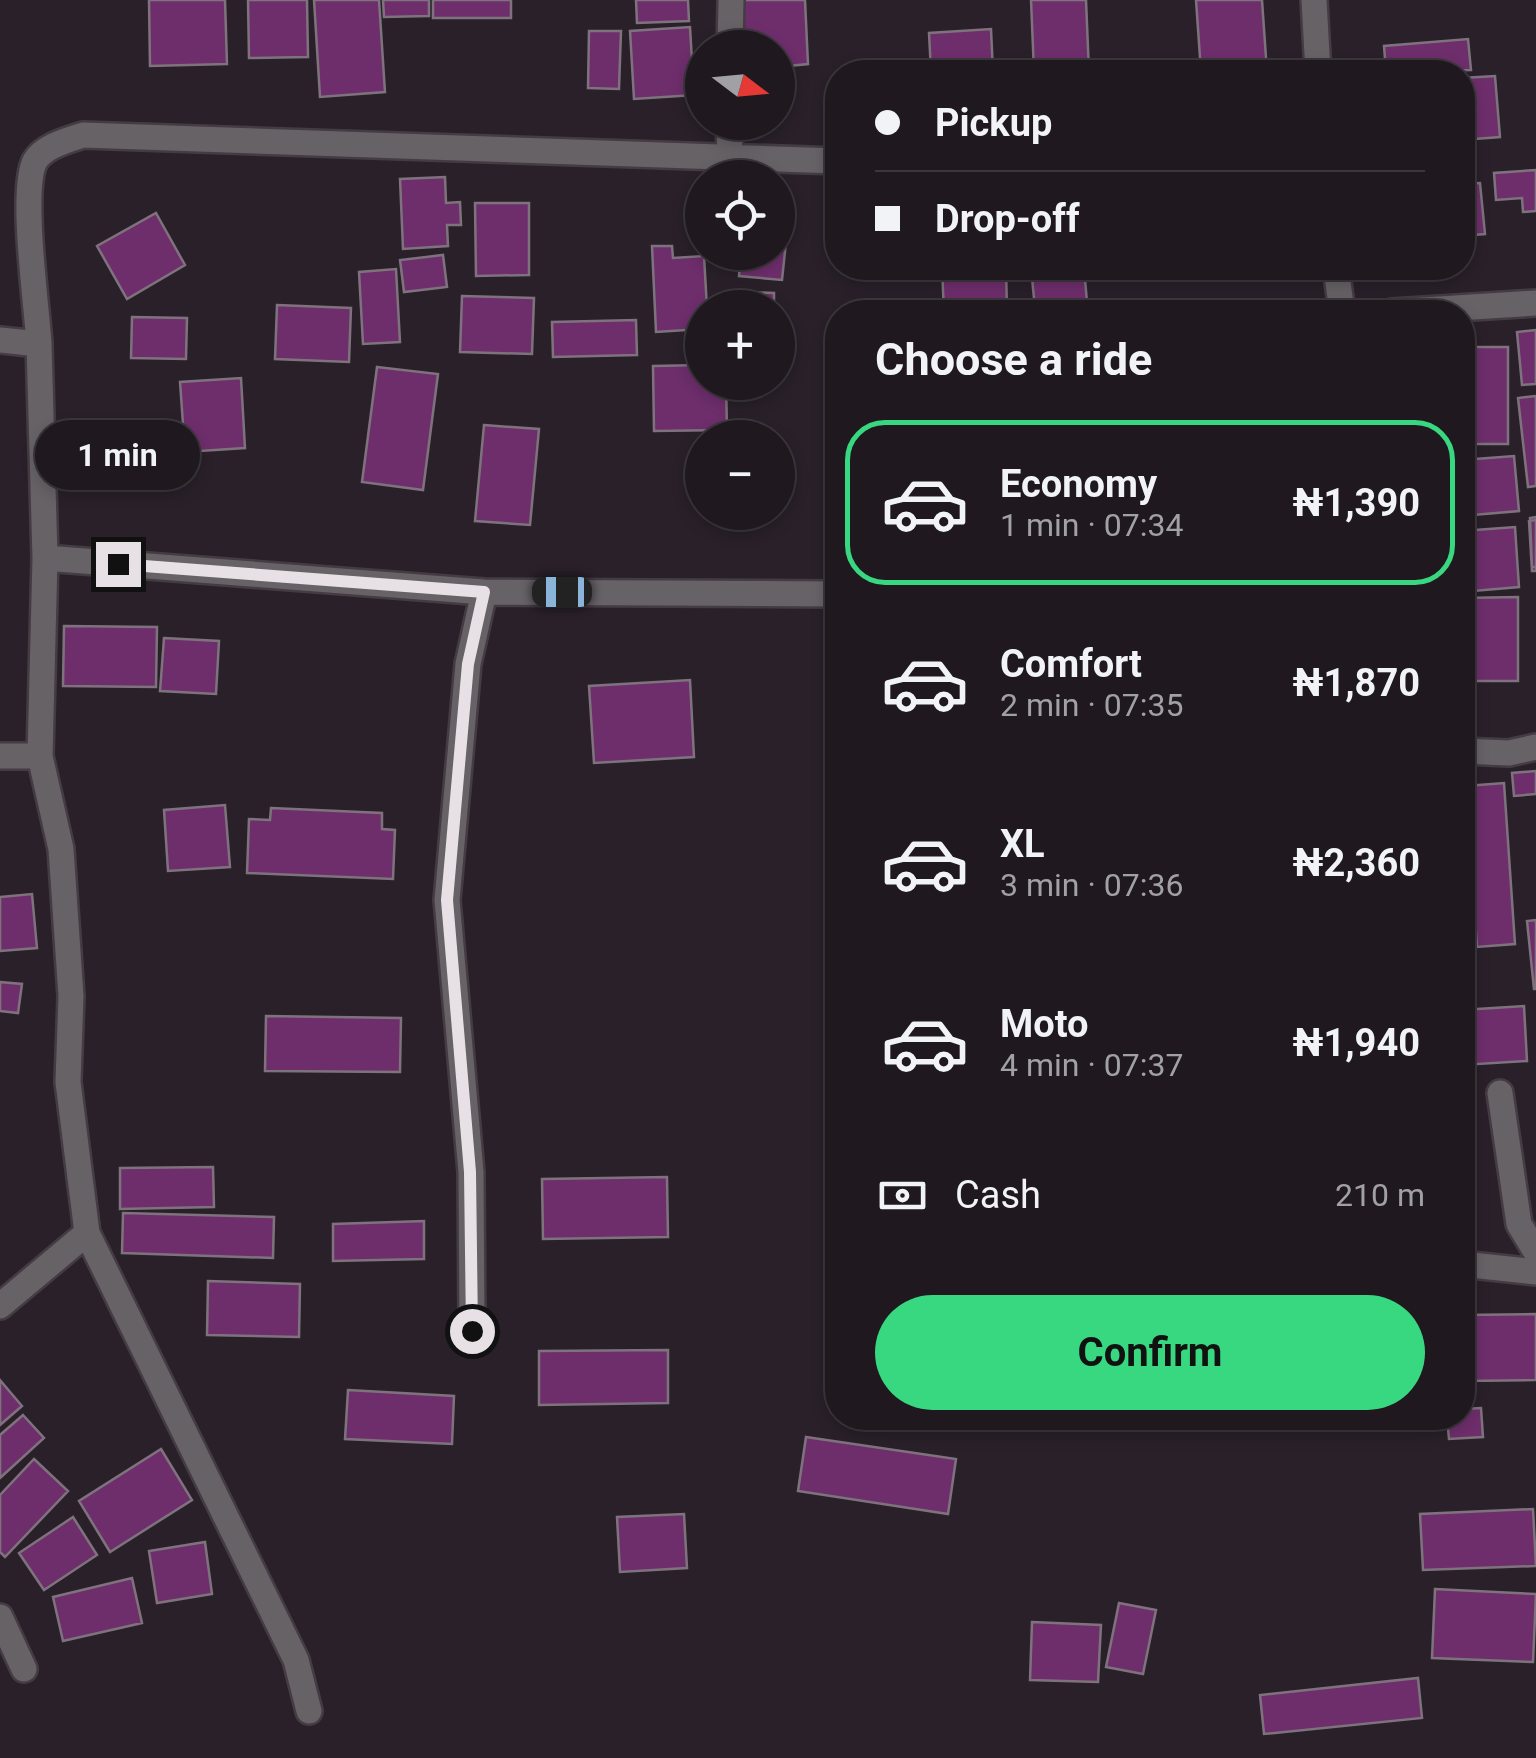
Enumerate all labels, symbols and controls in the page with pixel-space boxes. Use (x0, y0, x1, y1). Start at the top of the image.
north arrow (685, 30, 795, 140)
map controls (685, 30, 795, 530)
text: Pickup (935, 101, 1052, 145)
button: locate (685, 160, 795, 270)
text: Drop-off (935, 197, 1080, 241)
button: + (685, 290, 795, 400)
text: Choose a ride (875, 333, 1152, 386)
callout: 1 min (36, 419, 200, 489)
button: − (685, 420, 795, 530)
text: 1 min (77, 436, 158, 474)
icon: car (880, 458, 970, 548)
text: Economy (1000, 462, 1157, 506)
text: ₦1,390 (1293, 481, 1420, 525)
text: 1 min · 07:34 (1000, 506, 1183, 544)
route end (96, 542, 141, 587)
car (532, 577, 592, 607)
icon: car (880, 638, 970, 728)
text: Comfort (1000, 642, 1142, 686)
text: ₦1,870 (1293, 661, 1420, 705)
text: 2 min · 07:35 (1000, 686, 1183, 724)
icon: car (880, 818, 970, 908)
text: XL (1000, 822, 1045, 866)
text: ₦2,360 (1293, 841, 1420, 885)
text: 3 min · 07:36 (1000, 866, 1183, 904)
icon: car (880, 998, 970, 1088)
text: Moto (1000, 1002, 1089, 1046)
text: ₦1,940 (1293, 1021, 1420, 1065)
text: 4 min · 07:37 (1000, 1046, 1183, 1084)
icon: cash (875, 1168, 930, 1223)
text: Cash (955, 1173, 1041, 1217)
text: 210 m (1335, 1176, 1425, 1214)
button: Confirm (875, 1295, 1425, 1410)
route start (450, 1309, 495, 1354)

